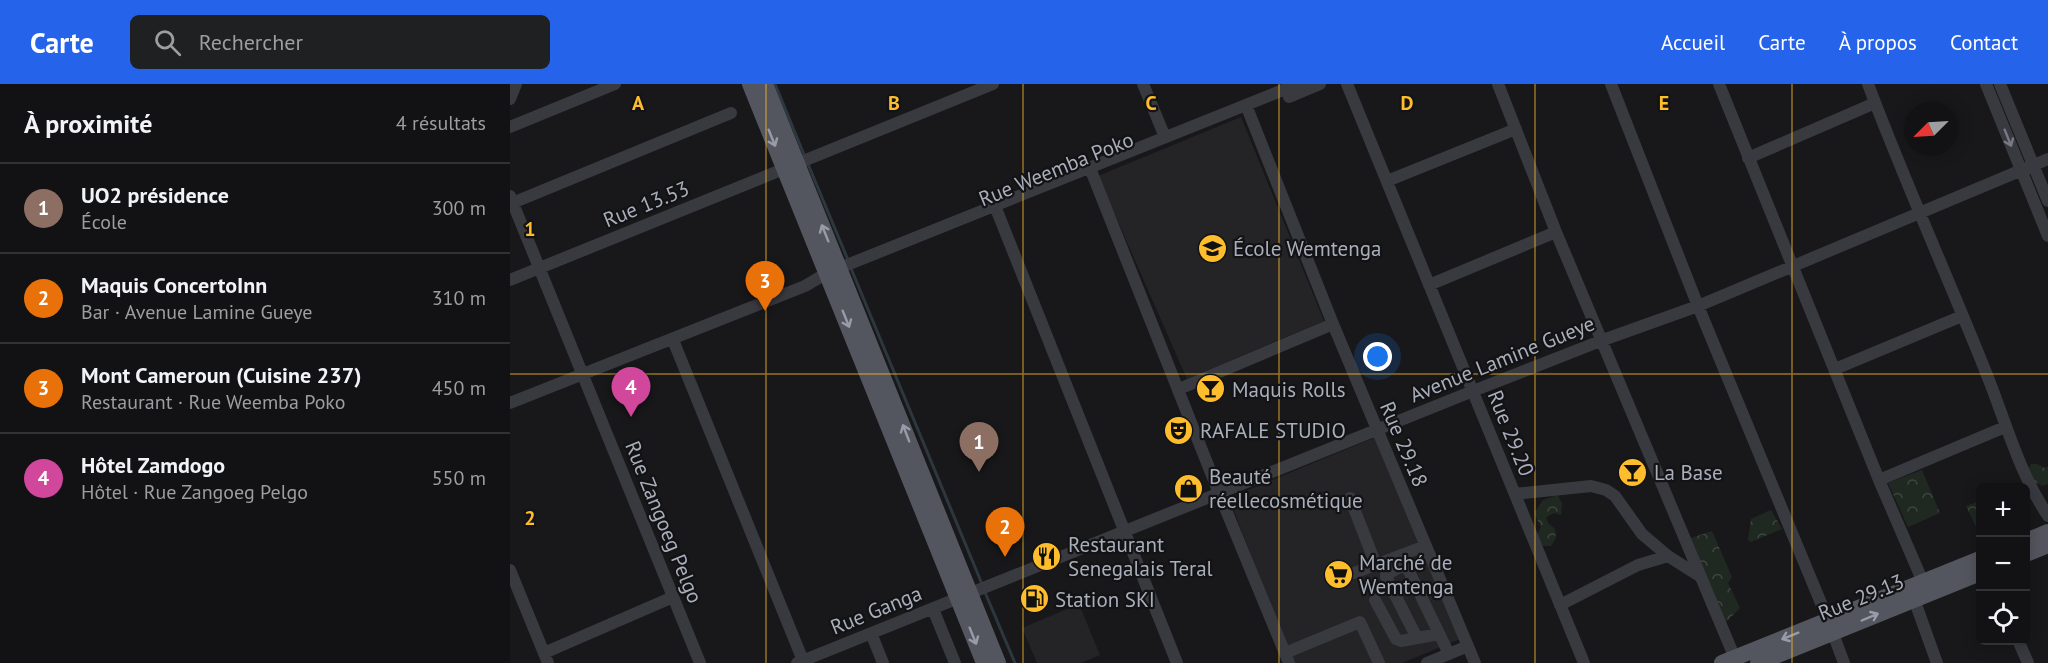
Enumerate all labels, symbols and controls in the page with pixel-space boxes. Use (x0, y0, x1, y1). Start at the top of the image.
search box (130, 15, 550, 69)
text: Carte (30, 24, 94, 61)
icon: search (151, 26, 184, 59)
text: Rechercher (199, 28, 303, 56)
text: Accueil (1661, 29, 1725, 56)
text: Carte (1758, 29, 1806, 56)
text: À propos (1839, 29, 1917, 56)
text: Contact (1950, 29, 2018, 56)
text: A (632, 90, 645, 116)
text: B (888, 90, 900, 116)
text: C (1145, 90, 1157, 116)
text: D (1401, 90, 1414, 116)
text: E (1659, 90, 1669, 116)
north arrow (1904, 102, 1958, 156)
text: À proximité (24, 107, 152, 140)
text: 4 résultats (396, 110, 486, 136)
street label: Rue Weemba Poko (975, 126, 1137, 212)
one-way arrow (767, 128, 778, 147)
one-way arrow (2003, 128, 2014, 147)
street label: Rue 13.53 (599, 175, 693, 233)
text: UO2 présidence (81, 181, 229, 209)
text: 1 (38, 195, 49, 221)
text: 300 m (432, 195, 486, 221)
text: École (81, 209, 127, 235)
text: 1 (524, 216, 536, 242)
one-way arrow (819, 224, 830, 243)
school or university icon: École Wemtenga (1196, 232, 1228, 264)
place label: École Wemtenga (1233, 235, 1381, 262)
pin: 3 (746, 262, 784, 311)
text: Maquis ConcertoInn (81, 271, 267, 299)
text: 2 (38, 285, 49, 311)
text: 310 m (432, 285, 486, 311)
text: Bar · Avenue Lamine Gueye (81, 299, 312, 325)
one-way arrow (841, 309, 852, 327)
street label: Avenue Lamine Gueye (1406, 310, 1598, 408)
your location (1363, 342, 1392, 371)
text: Mont Cameroun (Cuisine 237) (81, 361, 361, 389)
pin: 4 (612, 368, 650, 417)
bar icon: Maquis Rolls (1195, 373, 1227, 405)
text: 3 (38, 375, 49, 401)
text: 450 m (432, 375, 486, 401)
place label: Maquis Rolls (1232, 376, 1346, 403)
street label: Rue 29.20 (1482, 386, 1540, 480)
text: Restaurant · Rue Weemba Poko (81, 389, 345, 415)
street label: Rue 29.18 (1374, 397, 1434, 491)
theatre icon: RAFALE STUDIO (1163, 414, 1195, 446)
place label: RAFALE STUDIO (1200, 417, 1346, 444)
pin: 1 (960, 422, 998, 472)
one-way arrow (900, 425, 911, 443)
street label: Rue Zangoeg Pelgo (619, 437, 709, 607)
text: Hôtel Zamdogo (81, 451, 225, 479)
bar icon: La Base (1617, 456, 1649, 488)
place label: La Base (1654, 459, 1723, 486)
place label: Beauté réellecosmétique (1209, 463, 1363, 514)
text: 4 (38, 465, 49, 491)
text: 550 m (432, 465, 486, 491)
shop icon: Beauté réellecosmétique (1172, 472, 1204, 504)
text: Hôtel · Rue Zangoeg Pelgo (81, 479, 308, 505)
map controls (1976, 483, 2030, 645)
button: + (1976, 483, 2030, 537)
text: 2 (524, 505, 536, 531)
pin: 2 (986, 508, 1024, 557)
place label: Restaurant Senegalais Teral (1068, 531, 1213, 582)
button: − (1976, 537, 2030, 591)
restaurant icon: Restaurant Senegalais Teral (1031, 540, 1063, 572)
place label: Marché de Wemtenga (1359, 549, 1454, 600)
supermarket icon: Marché de Wemtenga (1322, 558, 1354, 590)
street label: Rue 29.13 (1814, 568, 1908, 626)
street label: Rue Ganga (826, 579, 926, 641)
fuel station icon: Station SKI (1018, 583, 1050, 615)
place label: Station SKI (1055, 586, 1155, 613)
button: locate (1976, 591, 2030, 645)
one-way arrow (1861, 611, 1879, 622)
one-way arrow (968, 626, 979, 645)
one-way arrow (1781, 631, 1800, 642)

